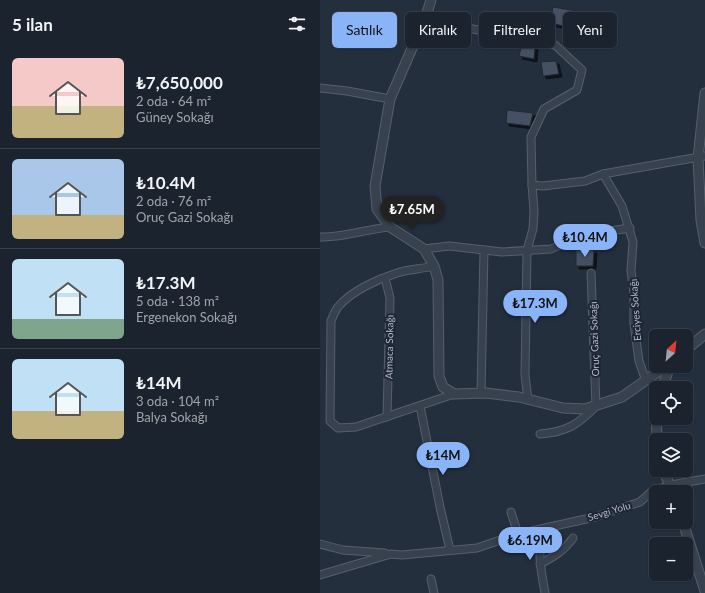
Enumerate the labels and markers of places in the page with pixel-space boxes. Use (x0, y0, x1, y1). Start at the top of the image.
pin: ₺7.65M (379, 196, 445, 230)
pin: ₺10.4M (552, 224, 618, 258)
pin: ₺17.3M (502, 290, 568, 324)
pin: ₺14M (419, 442, 467, 476)
pin: ₺6.19M (497, 527, 563, 561)

